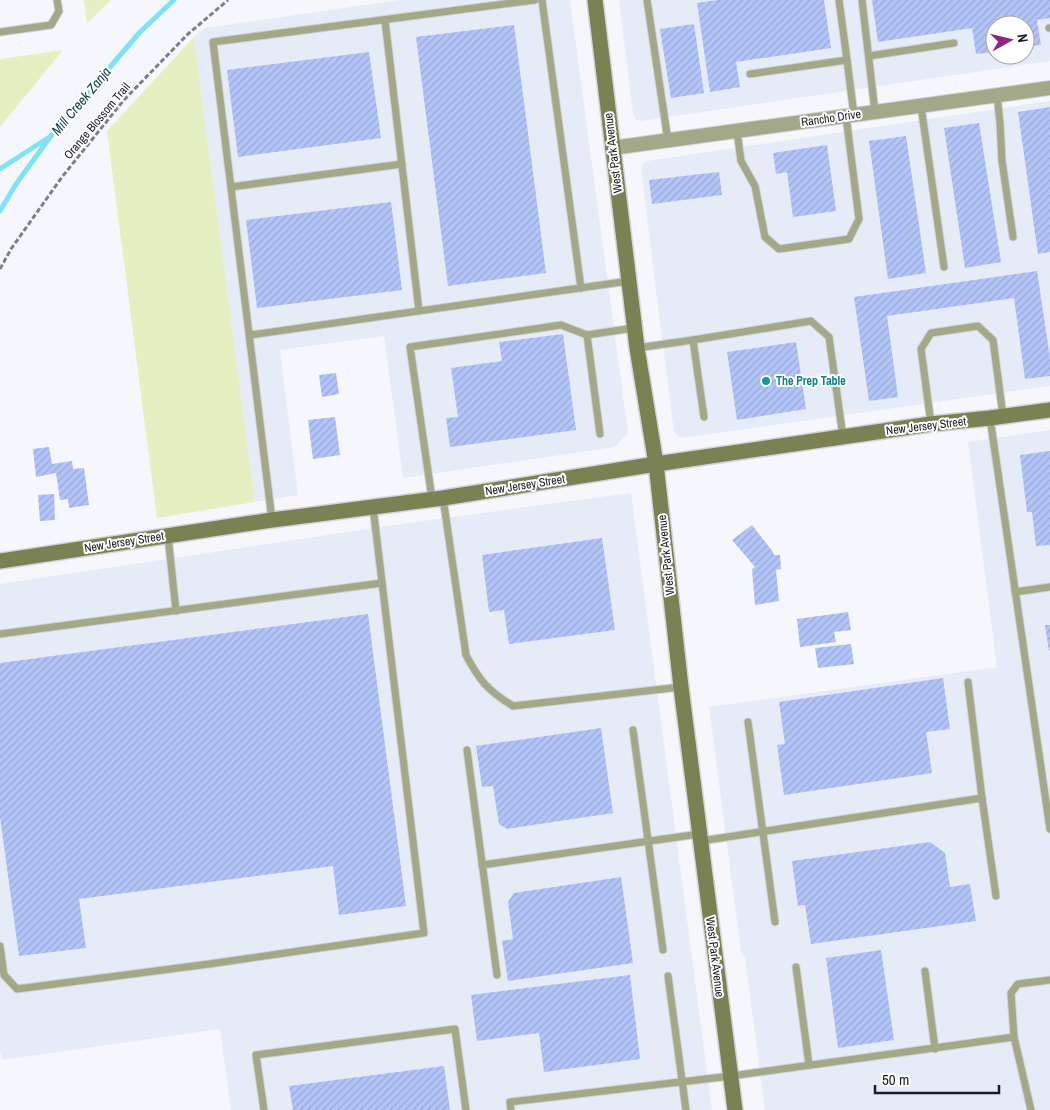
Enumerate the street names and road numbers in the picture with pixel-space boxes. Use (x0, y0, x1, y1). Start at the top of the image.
street label: Orange Blossom Trail (60, 79, 134, 163)
street label: Rancho Drive (800, 106, 862, 130)
street label: West Park Avenue (600, 112, 626, 194)
street label: New Jersey Street (885, 413, 967, 439)
street label: New Jersey Street (484, 471, 566, 499)
street label: West Park Avenue (654, 514, 678, 596)
street label: New Jersey Street (83, 528, 165, 556)
street label: West Park Avenue (702, 916, 728, 998)

